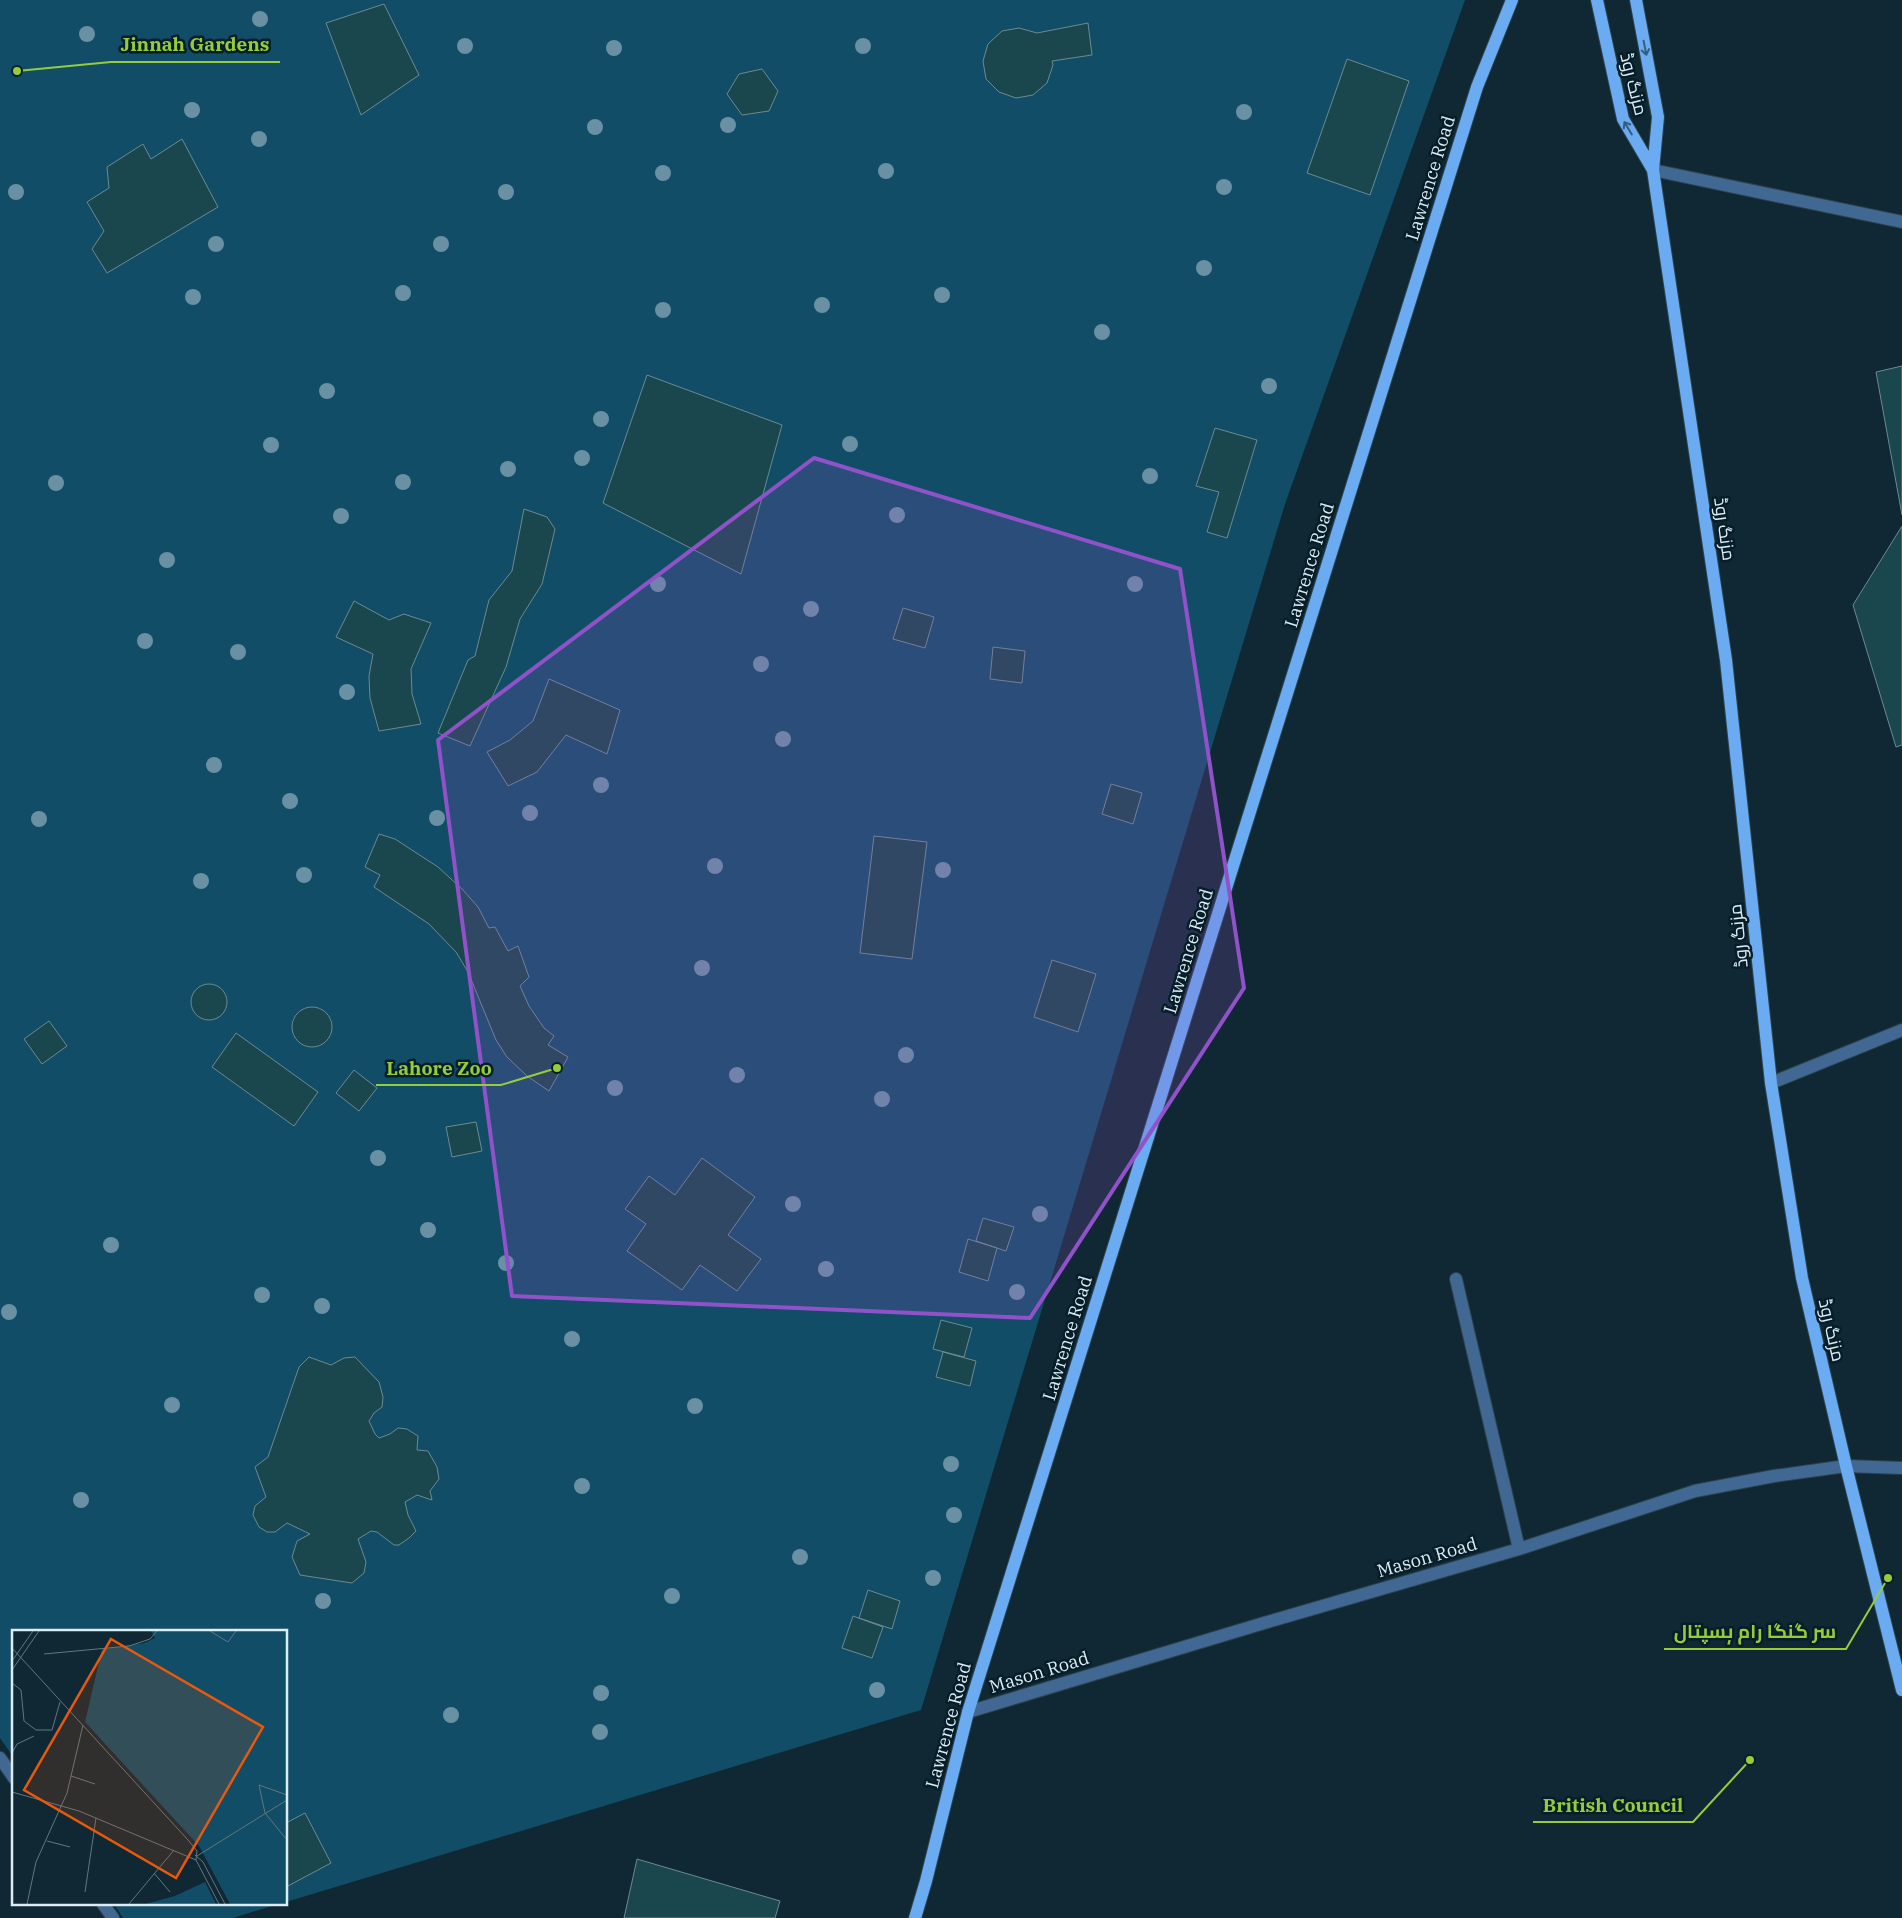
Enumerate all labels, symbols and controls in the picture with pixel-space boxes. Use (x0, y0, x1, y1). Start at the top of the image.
callout: Jinnah Gardens (111, 28, 280, 62)
text: Jinnah Gardens (120, 32, 270, 56)
one-way arrow (1641, 40, 1651, 56)
street label: مزنگ روڈ (1615, 50, 1653, 118)
street label: Lawrence Road (1400, 113, 1460, 243)
one-way arrow (1622, 122, 1632, 136)
street label: مزنگ روڈ (1709, 496, 1741, 562)
street label: Lawrence Road (1279, 500, 1339, 630)
street label: Lawrence Road (1158, 886, 1218, 1016)
street label: مزنگ روڈ (1723, 903, 1753, 969)
callout: Lahore Zoo (376, 1051, 501, 1085)
text: Lahore Zoo (386, 1056, 492, 1080)
street label: Lawrence Road (1037, 1273, 1097, 1403)
street label: مزنگ روڈ (1814, 1296, 1850, 1364)
street label: Mason Road (1374, 1532, 1480, 1582)
callout: سر گنگا رام ہسپتال (1664, 1615, 1846, 1649)
text: سر گنگا رام ہسپتال (1674, 1619, 1836, 1645)
inset map (12, 1630, 288, 1906)
street label: Mason Road (986, 1646, 1092, 1698)
street label: Lawrence Road (920, 1660, 976, 1790)
callout: British Council (1533, 1788, 1693, 1822)
text: British Council (1543, 1793, 1683, 1817)

